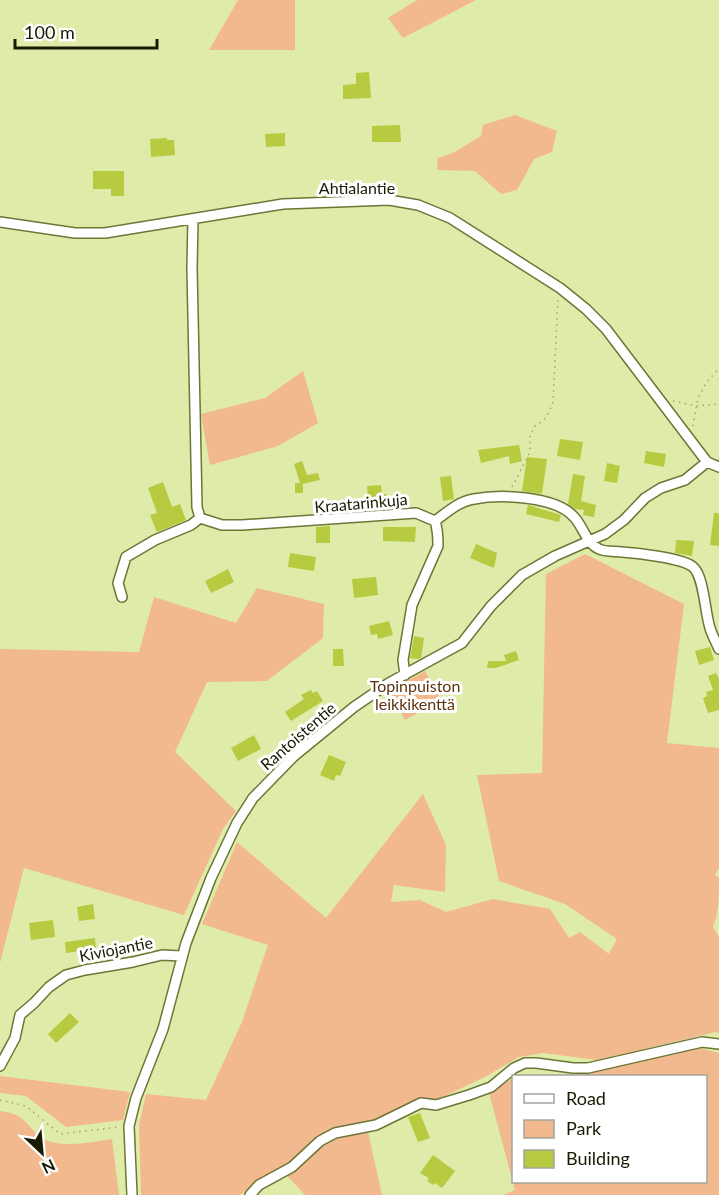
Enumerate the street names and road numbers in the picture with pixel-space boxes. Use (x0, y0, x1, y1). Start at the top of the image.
street label: Ahtialantie (319, 178, 395, 197)
street label: Kraatarinkuja (314, 489, 408, 516)
street label: Rantoistentie (256, 698, 339, 773)
street label: Kiviojantie (78, 932, 154, 965)

